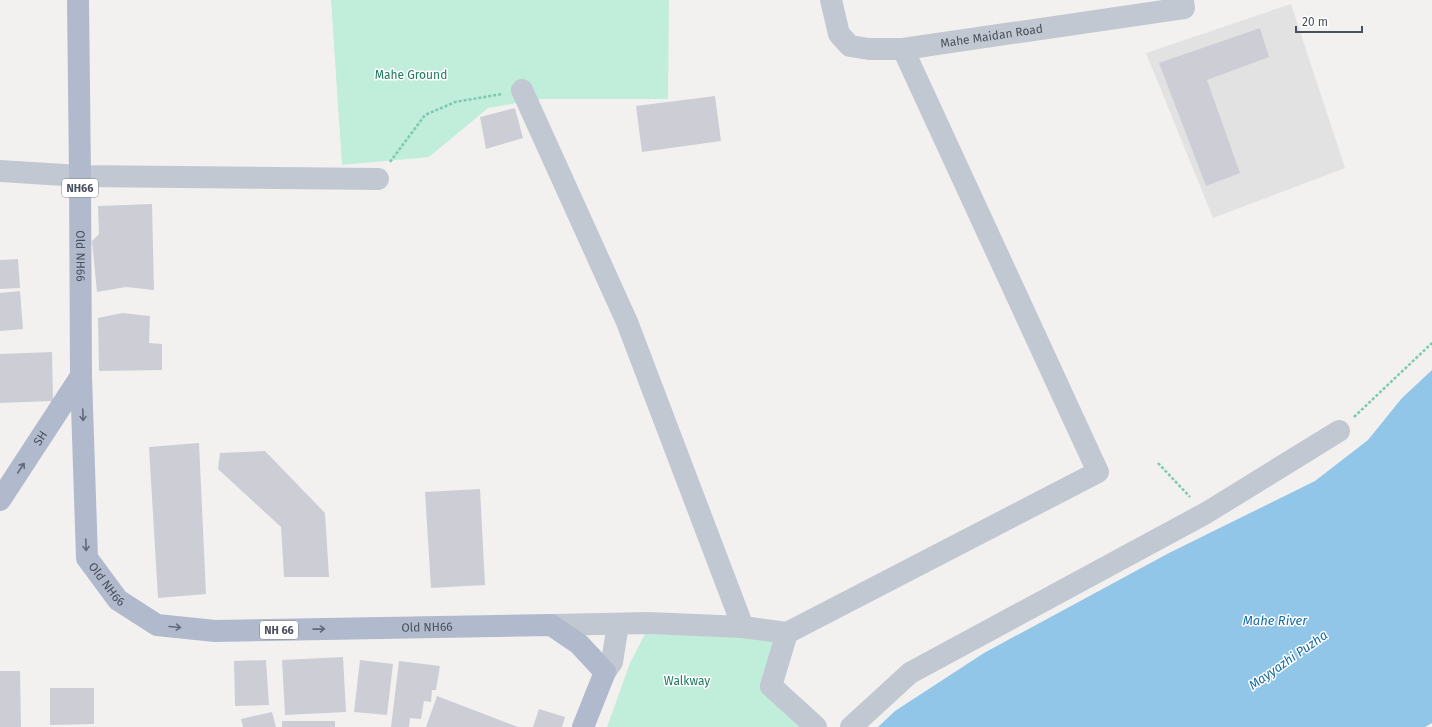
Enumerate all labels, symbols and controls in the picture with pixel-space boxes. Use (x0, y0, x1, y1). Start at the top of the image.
scale bar (1296, 8, 1362, 34)
text: 20 m (1302, 15, 1328, 29)
street label: Mahe Maidan Road (939, 22, 1044, 50)
park label: Mahe Ground (375, 68, 447, 82)
road number: NH66 (62, 179, 98, 197)
street label: Old NH66 (73, 230, 88, 282)
one-way arrow (79, 408, 86, 421)
street label: SH (31, 428, 50, 448)
one-way arrow (17, 462, 26, 473)
one-way arrow (83, 538, 90, 551)
street label: Old NH66 (86, 560, 127, 609)
water label: Mahe River (1243, 613, 1308, 628)
street label: Old NH66 (401, 620, 453, 635)
road number: NH 66 (260, 621, 298, 639)
one-way arrow (168, 623, 181, 631)
one-way arrow (312, 625, 325, 633)
water label: Mayyazhi Puzha (1246, 627, 1330, 693)
park label: Walkway (664, 674, 710, 688)

